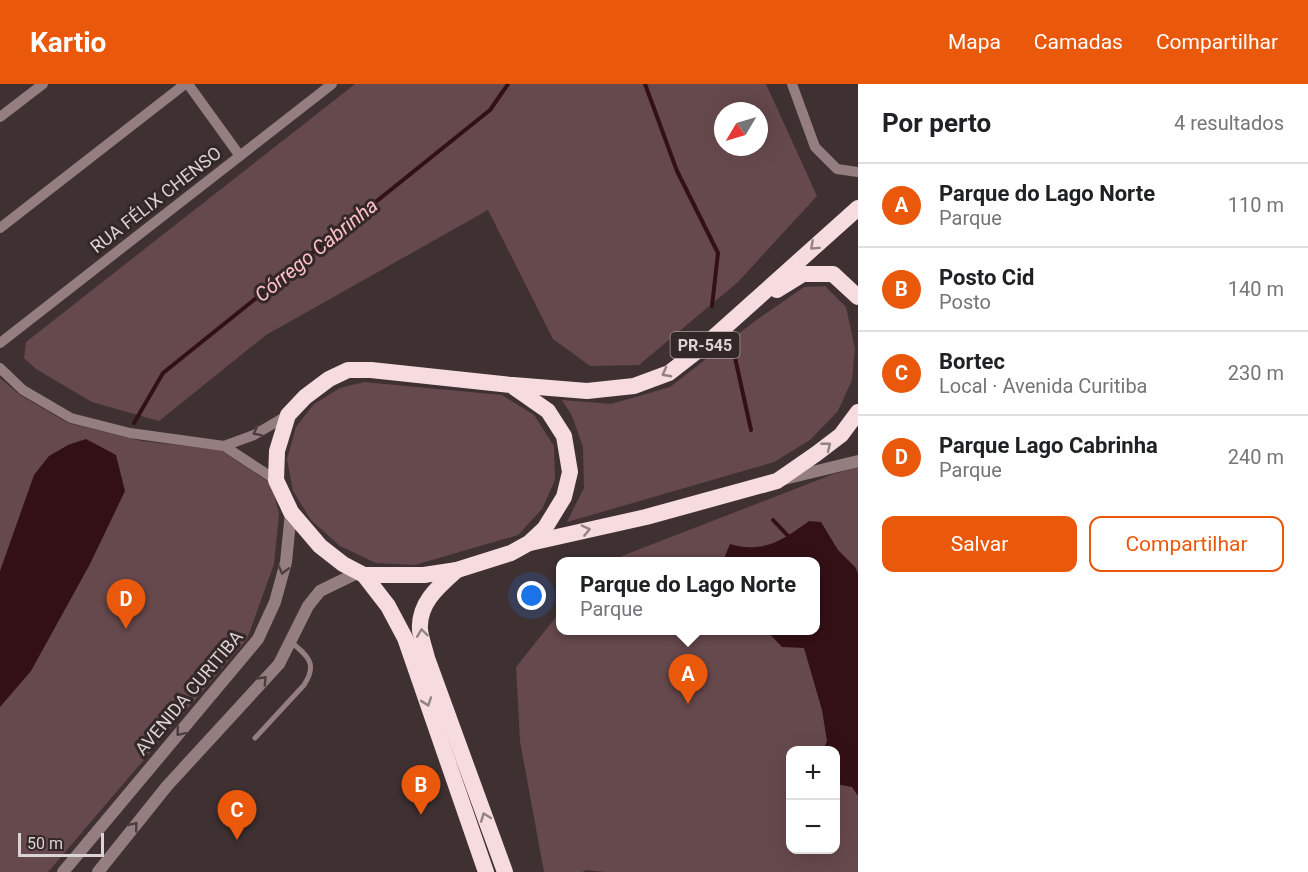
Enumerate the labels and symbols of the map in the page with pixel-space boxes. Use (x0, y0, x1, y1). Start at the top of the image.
north arrow (714, 102, 768, 156)
street label: RUA FÉLIX CHENSO (86, 142, 225, 257)
water label: Córrego Cabrinha (250, 193, 382, 307)
one-way arrow (810, 239, 821, 250)
road number: PR-545 (670, 332, 740, 358)
one-way arrow (662, 365, 673, 377)
one-way arrow (253, 425, 263, 436)
one-way arrow (820, 442, 831, 453)
one-way arrow (581, 525, 591, 538)
one-way arrow (278, 565, 290, 575)
pin: D (106, 580, 146, 629)
your location (517, 581, 546, 610)
street label: AVENIDA CURITIBA (130, 626, 247, 759)
one-way arrow (416, 628, 429, 638)
pin: A (668, 654, 708, 704)
one-way arrow (256, 677, 267, 687)
one-way arrow (419, 696, 432, 706)
one-way arrow (176, 725, 187, 736)
pin: B (402, 766, 440, 815)
pin: C (218, 790, 256, 840)
one-way arrow (480, 812, 492, 823)
one-way arrow (127, 822, 138, 833)
scale bar (18, 830, 104, 858)

